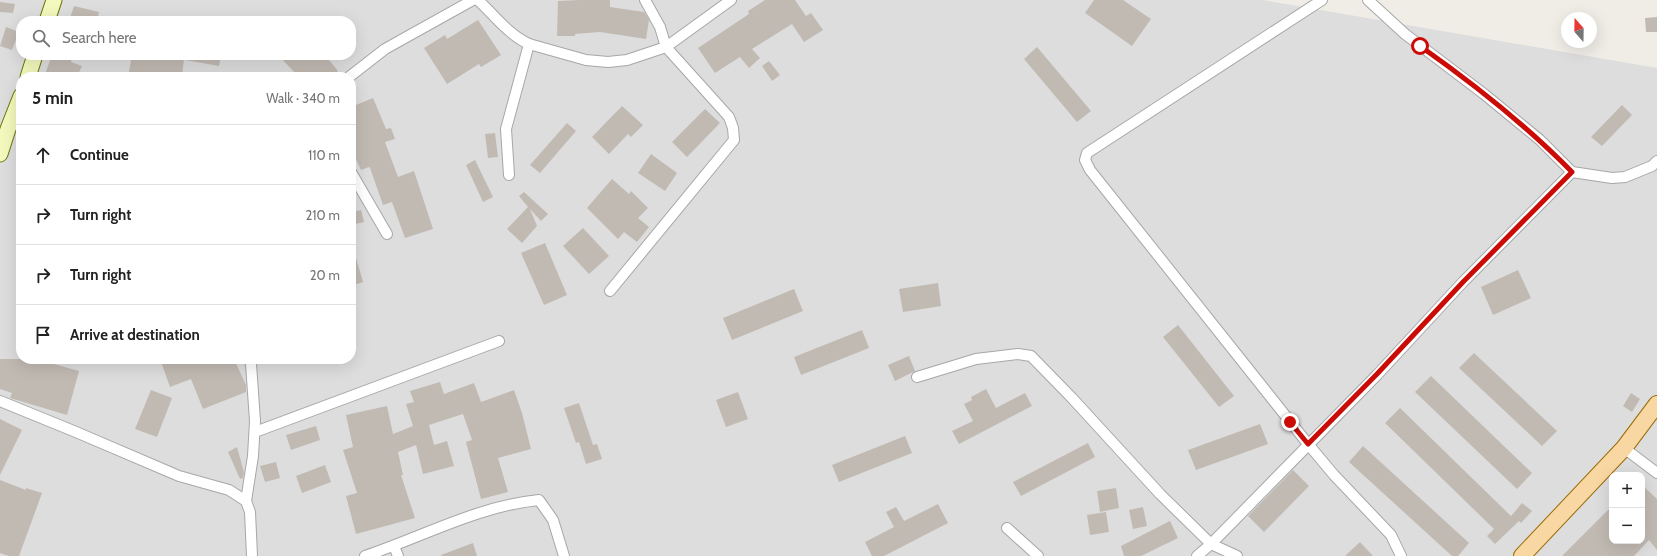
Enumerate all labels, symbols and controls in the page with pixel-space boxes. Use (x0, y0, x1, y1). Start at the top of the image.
north arrow (1561, 12, 1597, 48)
search box (16, 16, 356, 60)
icon: search (30, 27, 52, 49)
text: Search here (62, 29, 137, 47)
route start (1411, 37, 1429, 55)
text: 5 min (32, 88, 73, 108)
text: Walk · 340 m (266, 90, 340, 106)
icon: ahead (32, 144, 54, 166)
text: Continue (70, 146, 129, 164)
text: 110 m (308, 147, 340, 163)
icon: right (32, 204, 54, 226)
text: Turn right (70, 206, 131, 224)
text: 210 m (306, 207, 340, 223)
icon: right (32, 264, 54, 286)
text: Turn right (70, 266, 131, 284)
text: 20 m (310, 267, 340, 283)
icon: arrive (32, 324, 54, 346)
text: Arrive at destination (70, 326, 200, 344)
route end (1281, 413, 1299, 431)
map controls (1609, 472, 1645, 544)
button: + (1609, 472, 1645, 508)
button: − (1609, 508, 1645, 544)

